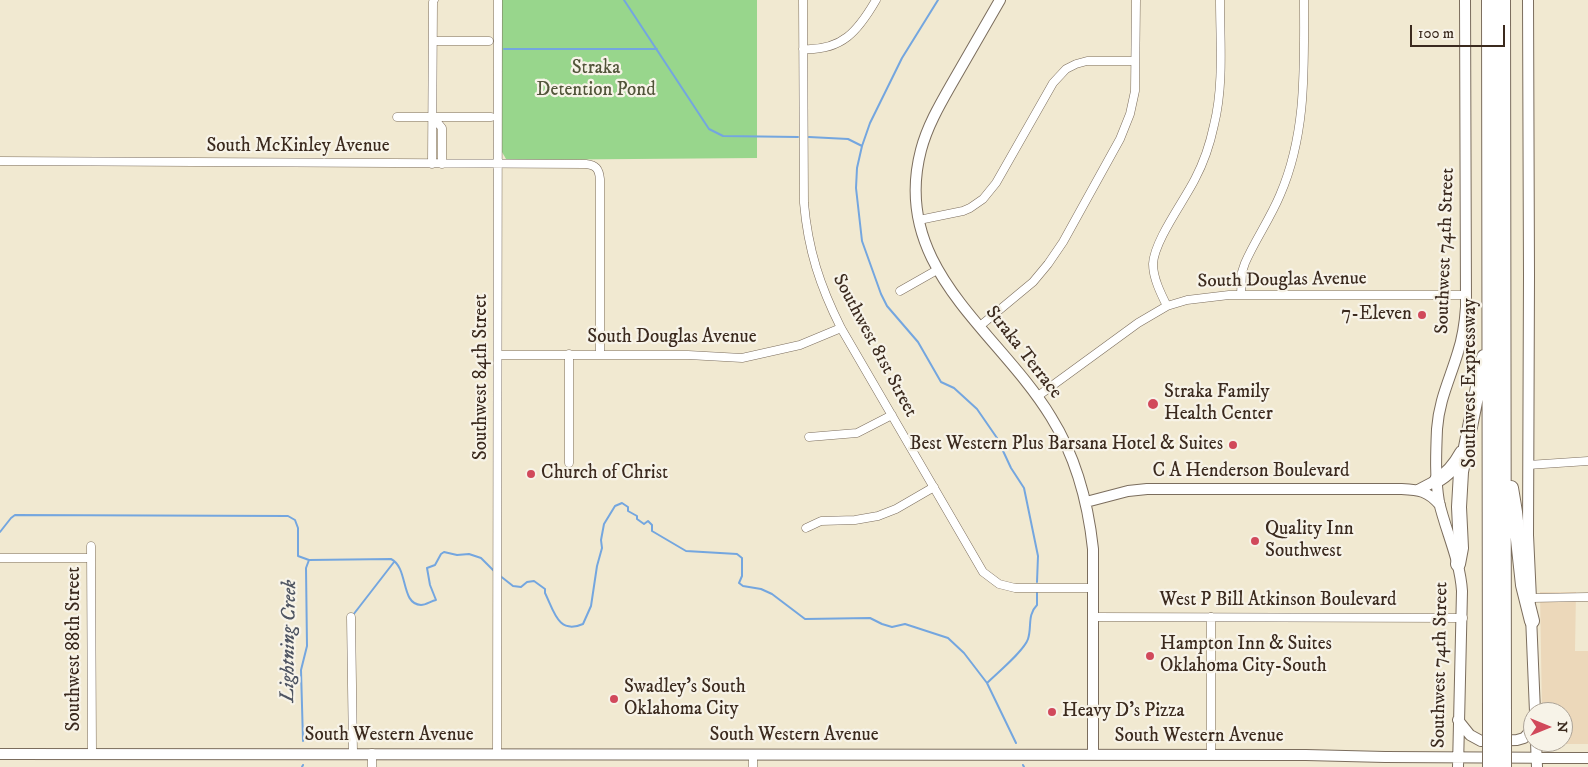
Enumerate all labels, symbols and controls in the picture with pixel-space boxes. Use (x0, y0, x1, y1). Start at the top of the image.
scale bar (1413, 15, 1508, 47)
text: 100 m (1418, 24, 1454, 43)
park label: Straka Detention Pond (536, 58, 656, 102)
street label: South McKinley Avenue (206, 136, 390, 158)
street label: Southwest 74th Street (1432, 167, 1460, 335)
street label: South Douglas Avenue (1197, 268, 1367, 294)
street label: Southwest 81st Street (827, 271, 921, 421)
street label: Southwest 84th Street (471, 294, 493, 460)
street label: Southwest Expressway (1460, 298, 1482, 468)
street label: Straka Terrace (980, 302, 1066, 404)
place label: 7-Eleven (1341, 304, 1412, 326)
marker: 7-Eleven (1416, 309, 1428, 321)
street label: South Douglas Avenue (587, 327, 757, 349)
place label: Straka Family Health Center (1164, 382, 1273, 426)
marker: Straka Family Health Center (1146, 397, 1160, 411)
place label: Best Western Plus Barsana Hotel & Suites (909, 434, 1223, 456)
marker: Best Western Plus Barsana Hotel & Suites (1227, 439, 1239, 451)
street label: C A Henderson Boulevard (1152, 461, 1350, 483)
place label: Church of Christ (541, 463, 668, 485)
marker: Church of Christ (525, 468, 537, 480)
place label: Quality Inn Southwest (1265, 519, 1354, 563)
marker: Quality Inn Southwest (1249, 535, 1261, 547)
street label: Southwest 88th Street (64, 567, 86, 731)
water label: Lightning Creek (277, 580, 303, 702)
street label: Southwest 74th Street (1428, 582, 1454, 748)
street label: West P Bill Atkinson Boulevard (1159, 590, 1397, 612)
place label: Hampton Inn & Suites Oklahoma City-South (1160, 634, 1332, 678)
marker: Hampton Inn & Suites Oklahoma City-South (1144, 650, 1156, 662)
place label: Swadley’s South Oklahoma City (624, 677, 746, 721)
marker: Swadley’s South Oklahoma City (608, 693, 620, 705)
place label: Heavy D's Pizza (1062, 701, 1185, 723)
north arrow (1523, 702, 1573, 752)
marker: Heavy D's Pizza (1046, 706, 1058, 718)
text: N (1553, 721, 1571, 733)
street label: South Western Avenue (304, 725, 474, 747)
street label: South Western Avenue (709, 725, 879, 747)
street label: South Western Avenue (1114, 726, 1284, 748)

